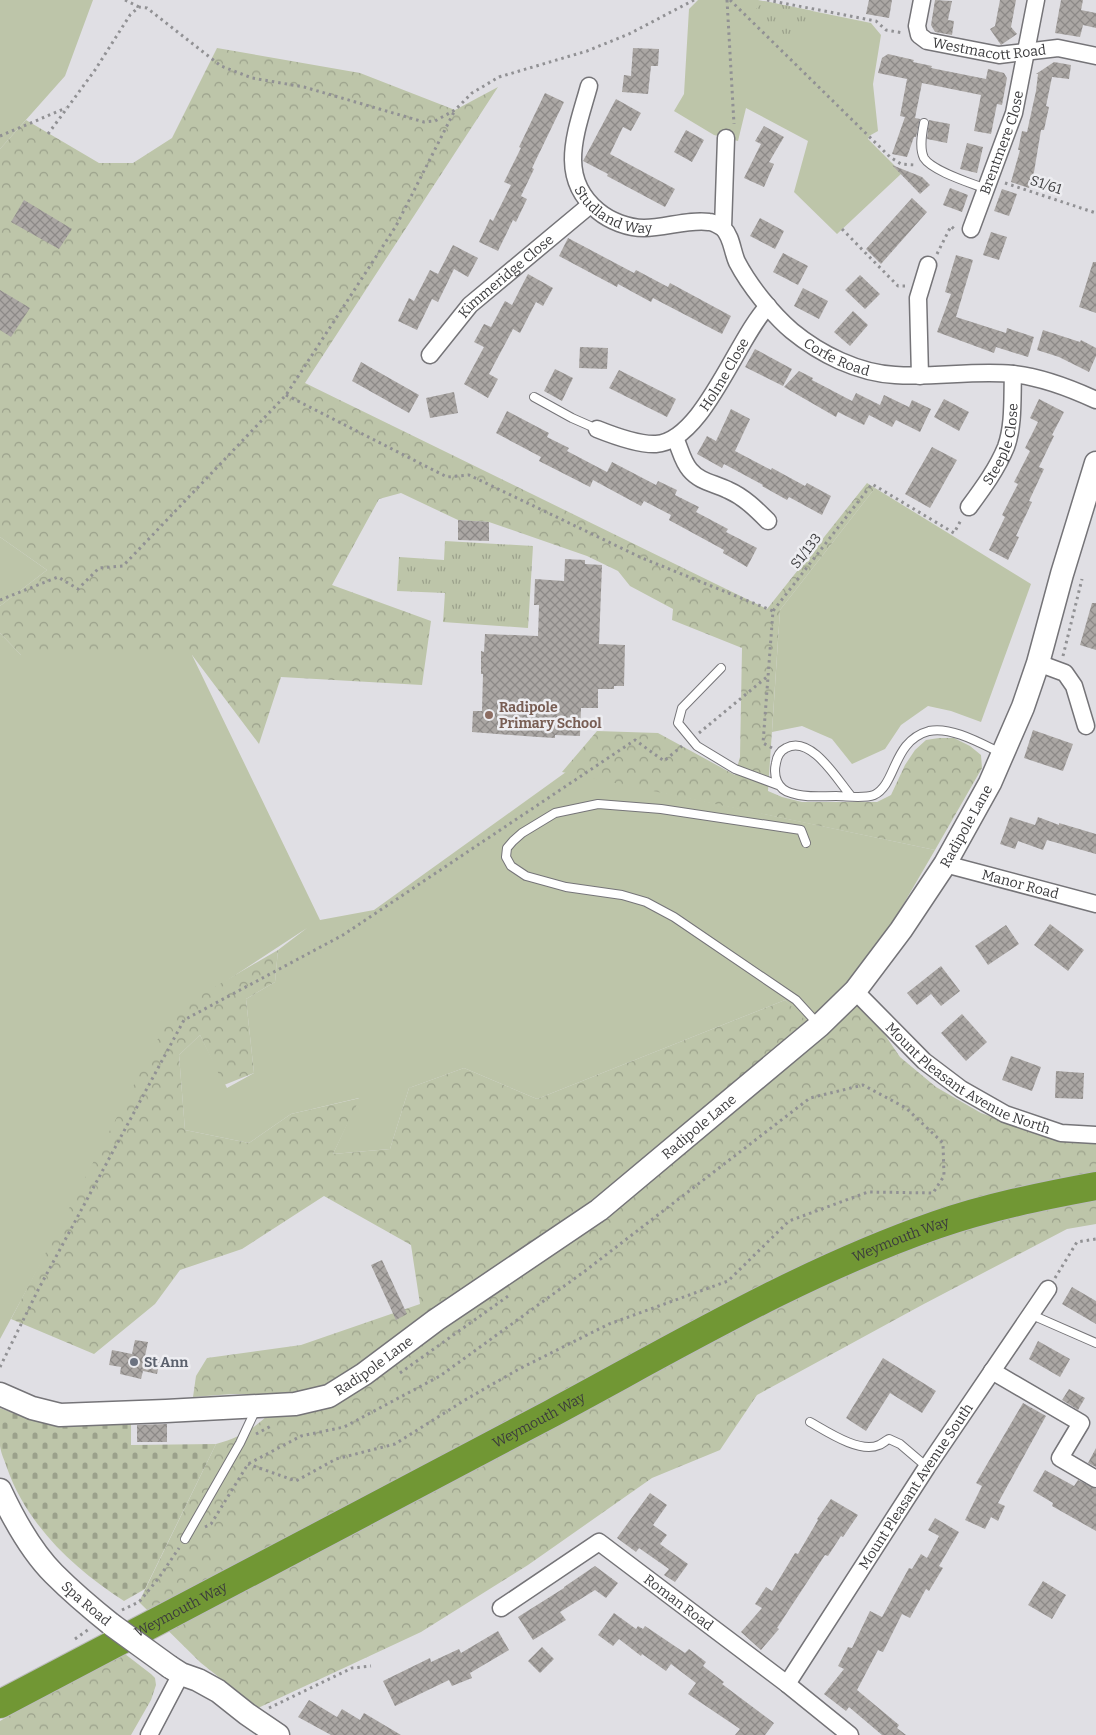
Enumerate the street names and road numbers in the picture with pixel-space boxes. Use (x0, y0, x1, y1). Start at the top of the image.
street label: Westmacott Road (931, 34, 1047, 64)
street label: Brentmere Close (976, 89, 1027, 197)
street label: S1/61 (1028, 172, 1064, 198)
street label: Studland Way (571, 183, 653, 237)
street label: Kimmeridge Close (455, 231, 557, 321)
street label: Corfe Road (801, 334, 872, 379)
street label: Holme Close (696, 335, 752, 414)
street label: Steeple Close (979, 403, 1021, 488)
street label: S1/133 (787, 530, 825, 572)
street label: Radipole Lane (936, 782, 996, 870)
street label: Manor Road (980, 866, 1061, 902)
street label: Mount Pleasant Avenue North (882, 1019, 1053, 1137)
street label: Radipole Lane (658, 1091, 739, 1163)
street label: Weymouth Way (850, 1213, 952, 1265)
street label: Radipole Lane (331, 1332, 416, 1399)
street label: Weymouth Way (489, 1388, 588, 1451)
street label: Mount Pleasant Avenue South (855, 1400, 977, 1572)
street label: Roman Road (641, 1570, 717, 1634)
street label: Spa Road (58, 1577, 114, 1629)
street label: Weymouth Way (132, 1578, 231, 1641)

